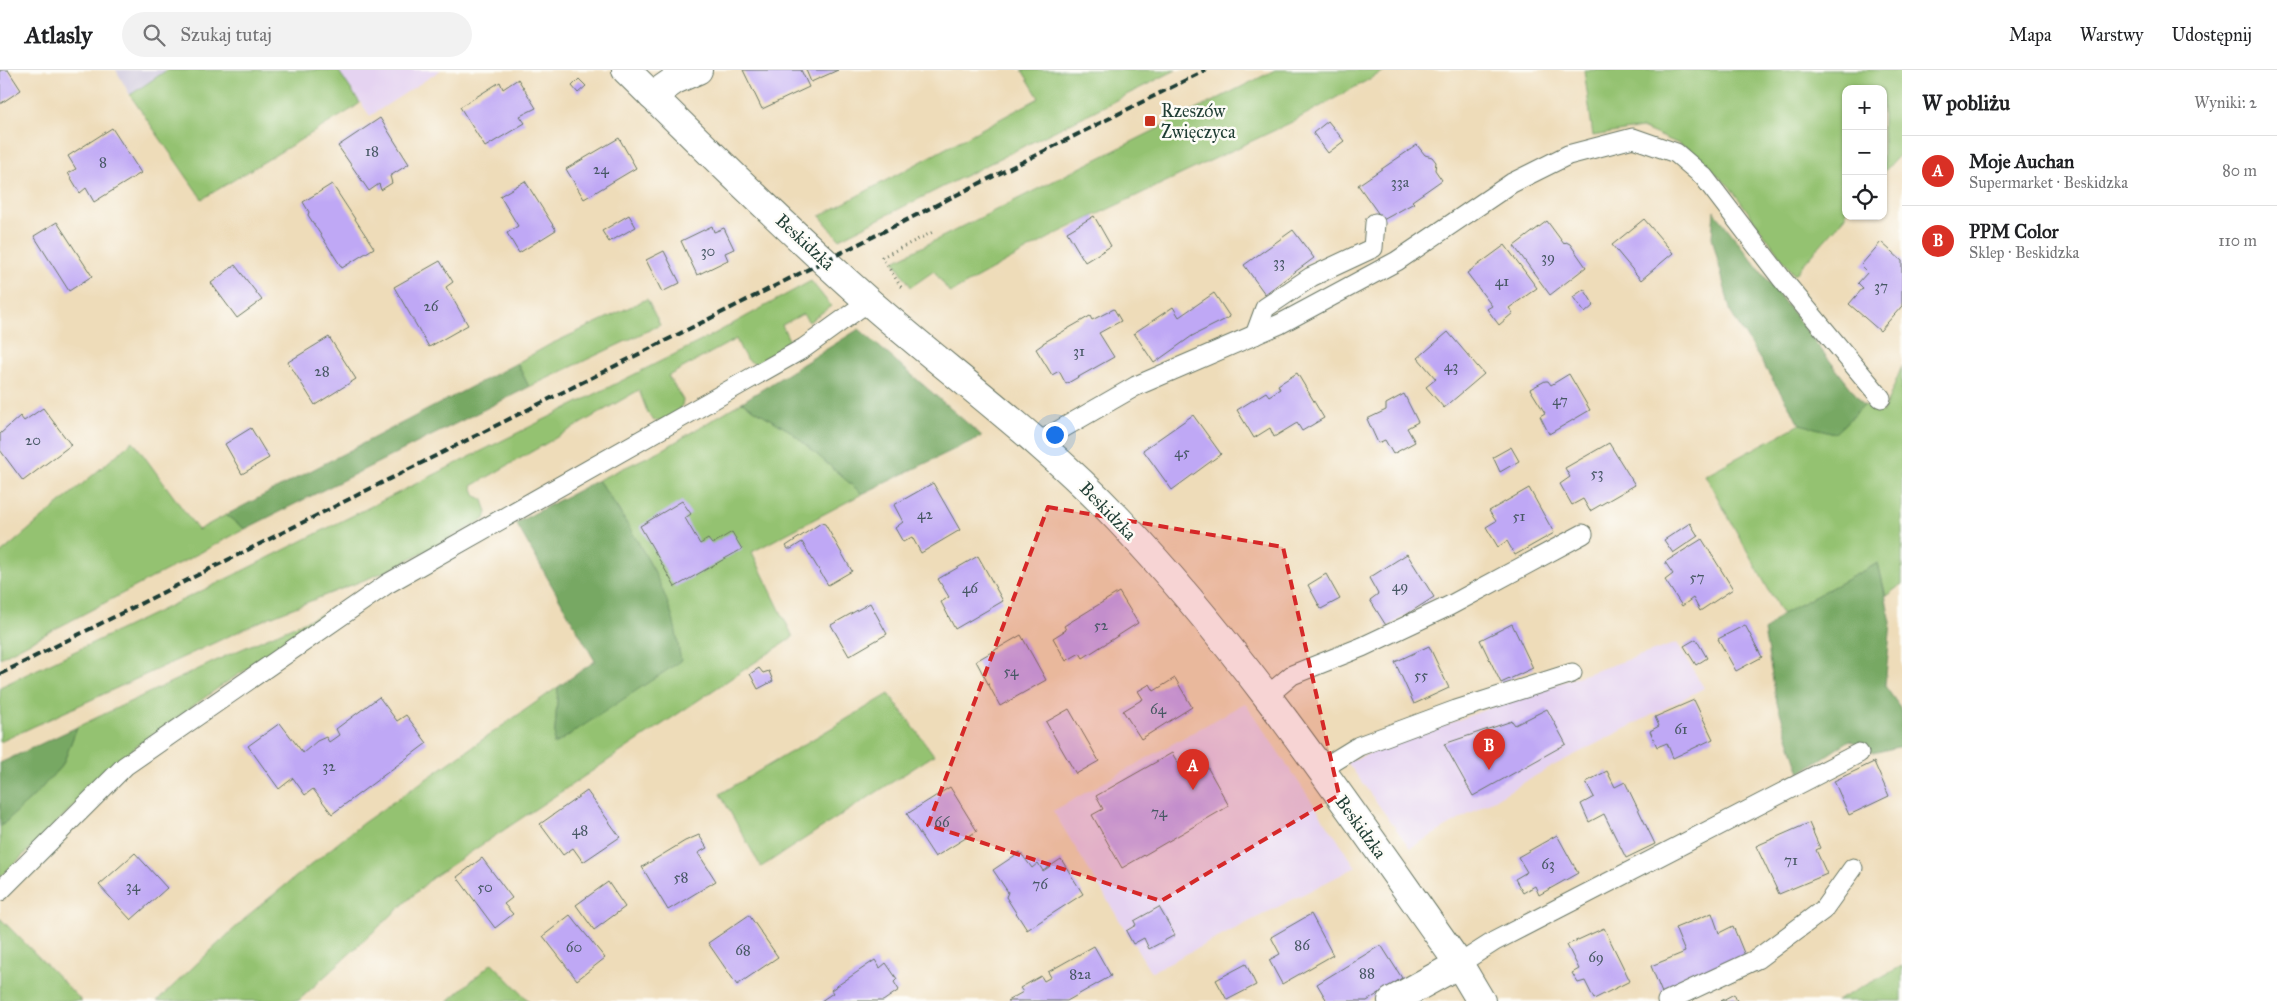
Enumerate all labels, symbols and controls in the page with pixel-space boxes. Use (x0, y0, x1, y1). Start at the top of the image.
search box (122, 12, 472, 57)
text: Atlasly (25, 20, 92, 50)
icon: search (140, 21, 168, 49)
text: Szukaj tutaj (180, 23, 272, 46)
text: Mapa (2009, 24, 2052, 46)
text: Warstwy (2080, 24, 2143, 46)
text: Udostępnij (2171, 24, 2252, 46)
map controls (1842, 85, 1887, 220)
button: + (1842, 85, 1887, 130)
text: W pobliżu (1922, 90, 2010, 116)
text: Wyniki: 2 (2194, 93, 2257, 112)
place label: Rzeszów Zwięczyca (1161, 100, 1236, 143)
marker: Rzeszów Zwięczyca (1143, 114, 1157, 128)
button: − (1842, 130, 1887, 175)
house number: 18 (365, 142, 379, 160)
text: Moje Auchan (1969, 150, 2074, 173)
house number: 8 (99, 153, 107, 171)
house number: 24 (593, 160, 610, 178)
text: A (1933, 161, 1943, 180)
text: 80 m (2222, 161, 2257, 180)
house number: 33a (1391, 173, 1410, 191)
text: Supermarket · Beskidzka (1969, 173, 2128, 192)
button: locate (1842, 175, 1887, 220)
street label: Beskidzka (771, 209, 839, 275)
text: PPM Color (1969, 220, 2059, 243)
text: B (1933, 231, 1943, 250)
text: 110 m (2218, 231, 2257, 250)
house number: 30 (701, 242, 715, 260)
text: Sklep · Beskidzka (1969, 243, 2079, 262)
house number: 39 (1541, 248, 1555, 266)
house number: 33 (1273, 253, 1285, 271)
house number: 41 (1495, 272, 1509, 290)
house number: 37 (1874, 277, 1888, 295)
house number: 26 (423, 297, 440, 315)
house number: 31 (1073, 342, 1085, 360)
house number: 43 (1444, 357, 1458, 375)
house number: 28 (314, 362, 330, 380)
house number: 47 (1552, 391, 1568, 409)
your location (1042, 422, 1068, 448)
house number: 20 (25, 431, 41, 449)
house number: 45 (1174, 443, 1190, 461)
house number: 53 (1591, 464, 1603, 482)
street label: Beskidzka (1075, 477, 1141, 545)
house number: 42 (917, 505, 933, 523)
house number: 51 (1513, 507, 1526, 525)
house number: 57 (1690, 568, 1704, 586)
house number: 49 (1392, 577, 1408, 595)
house number: 46 (962, 579, 979, 597)
house number: 52 (1094, 616, 1109, 634)
house number: 54 (1004, 662, 1019, 680)
house number: 55 (1414, 666, 1428, 684)
house number: 64 (1150, 700, 1167, 718)
house number: 61 (1674, 720, 1688, 738)
pin: B (1473, 729, 1505, 770)
pin: A (1177, 749, 1209, 790)
house number: 32 (322, 757, 336, 775)
street label: Beskidzka (1331, 791, 1391, 863)
house number: 74 (1151, 803, 1168, 821)
house number: 66 (934, 813, 951, 831)
house number: 48 (572, 821, 588, 839)
house number: 71 (1784, 851, 1798, 869)
house number: 63 (1541, 855, 1555, 873)
house number: 58 (674, 868, 688, 886)
house number: 76 (1032, 875, 1049, 893)
house number: 34 (126, 877, 141, 895)
house number: 50 (477, 878, 493, 896)
house number: 86 (1294, 936, 1311, 954)
house number: 60 (566, 938, 582, 956)
house number: 68 (735, 941, 751, 959)
house number: 69 (1588, 948, 1604, 966)
house number: 88 (1359, 964, 1375, 982)
house number: 82a (1069, 965, 1092, 983)

